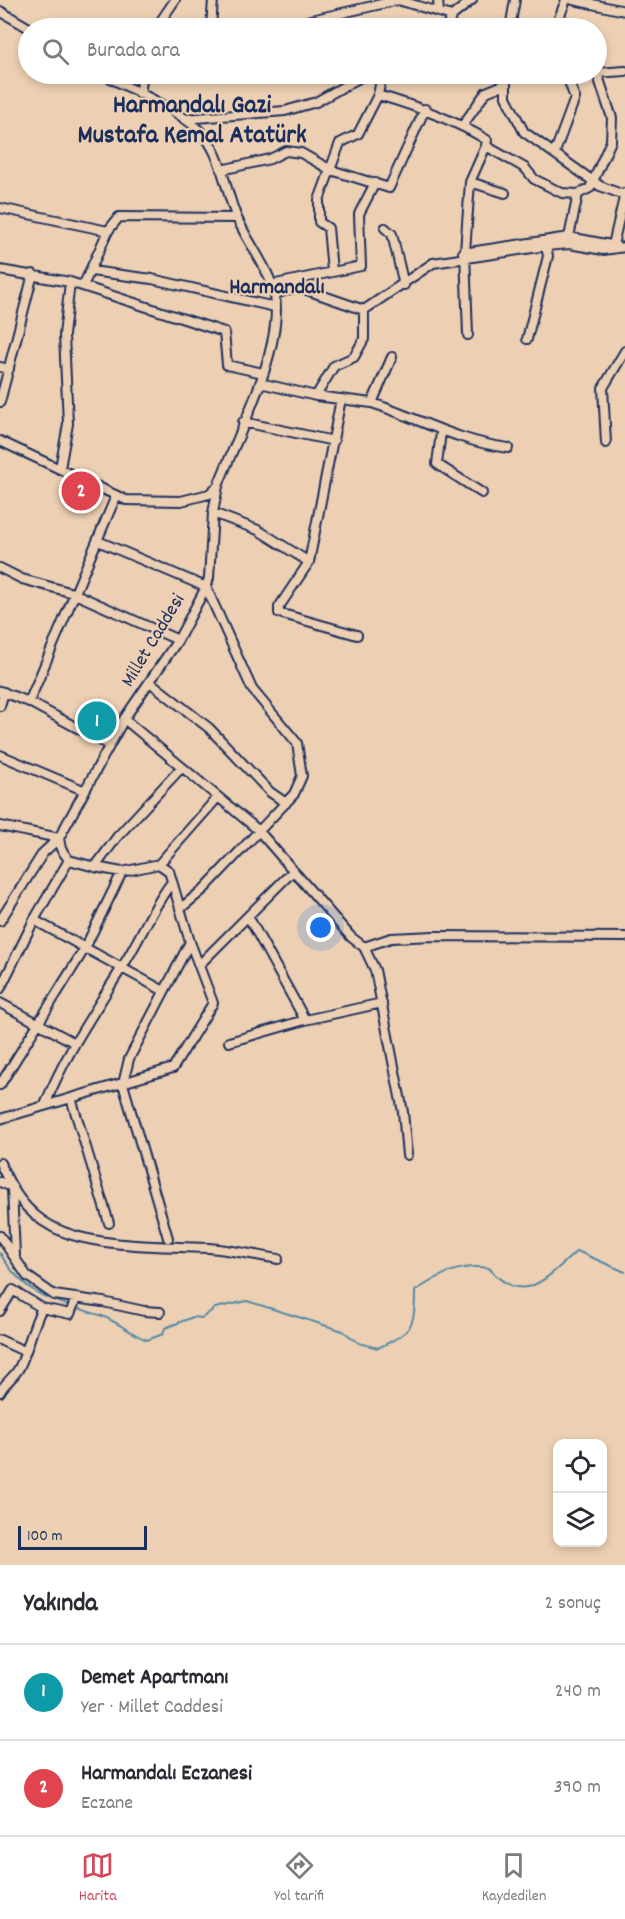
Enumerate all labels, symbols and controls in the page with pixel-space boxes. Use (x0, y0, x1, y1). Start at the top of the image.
search box (18, 18, 607, 84)
icon: search (39, 35, 72, 68)
text: Burada ara (87, 36, 180, 67)
district label: Harmandalı Gazi Mustafa Kemal Atatürk (77, 88, 307, 155)
district label: Harmandalı (229, 273, 325, 304)
pin: 2 (62, 468, 100, 514)
street label: Millet Caddesi (115, 589, 193, 693)
pin: 1 (78, 698, 116, 744)
your location (306, 913, 335, 942)
map controls (553, 1439, 607, 1547)
button: locate (553, 1439, 607, 1493)
button: layers (553, 1493, 607, 1547)
scale bar (18, 1523, 147, 1550)
text: 100 m (27, 1525, 63, 1548)
text: Yakında (24, 1586, 98, 1623)
text: 2 sonuç (544, 1590, 601, 1618)
text: Demet Apartmanı (81, 1663, 228, 1694)
text: 1 (41, 1678, 46, 1706)
text: 240 m (555, 1678, 601, 1706)
text: Yer · Millet Caddesi (81, 1694, 223, 1722)
text: Harmandalı Eczanesi (81, 1759, 252, 1790)
text: 2 (39, 1774, 48, 1802)
text: 390 m (554, 1774, 601, 1802)
text: Eczane (81, 1790, 133, 1818)
tab: Harita (79, 1849, 117, 1908)
tab: Yol tarifi (274, 1849, 324, 1908)
tab: Kaydedilen (482, 1849, 546, 1908)

